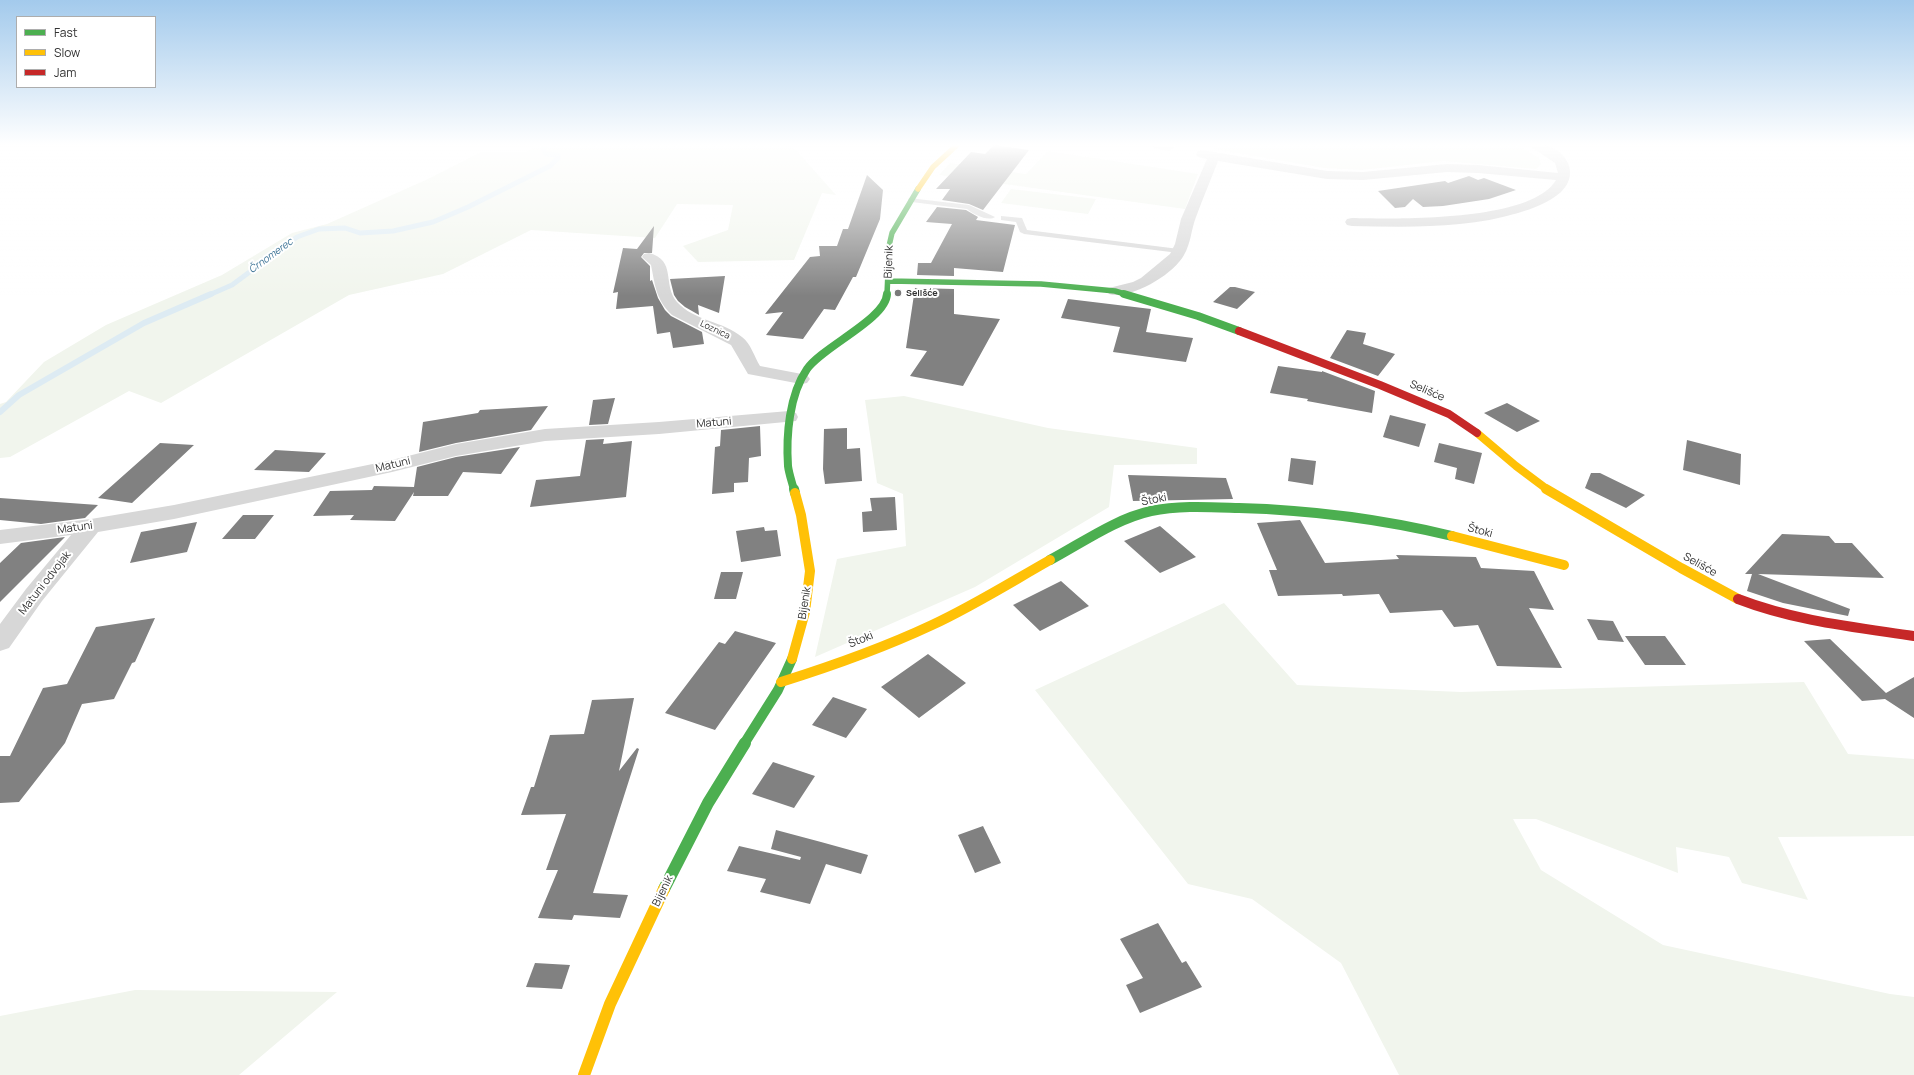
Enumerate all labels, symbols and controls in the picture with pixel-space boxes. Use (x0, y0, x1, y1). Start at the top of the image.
legend (16, 16, 156, 88)
text: Fast (54, 24, 78, 41)
text: Slow (54, 44, 80, 61)
text: Jam (54, 64, 76, 81)
water label: Črnomerec (247, 236, 295, 276)
street label: Bijenik (882, 245, 896, 279)
marker: Selišće (893, 288, 903, 298)
place label: Selišće (906, 288, 938, 298)
street label: Loznica (698, 318, 732, 342)
street label: Selišće (1408, 378, 1446, 404)
street label: Matuni (696, 415, 732, 431)
street label: Matuni (374, 455, 412, 475)
street label: Štoki (1140, 491, 1168, 509)
street label: Matuni (57, 519, 93, 537)
street label: Štoki (1466, 521, 1494, 541)
street label: Matuni odvojak (16, 549, 74, 617)
street label: Selišće (1681, 550, 1719, 580)
street label: Bijenik (796, 586, 814, 620)
street label: Štoki (847, 629, 875, 651)
street label: Bijenik (650, 873, 676, 909)

